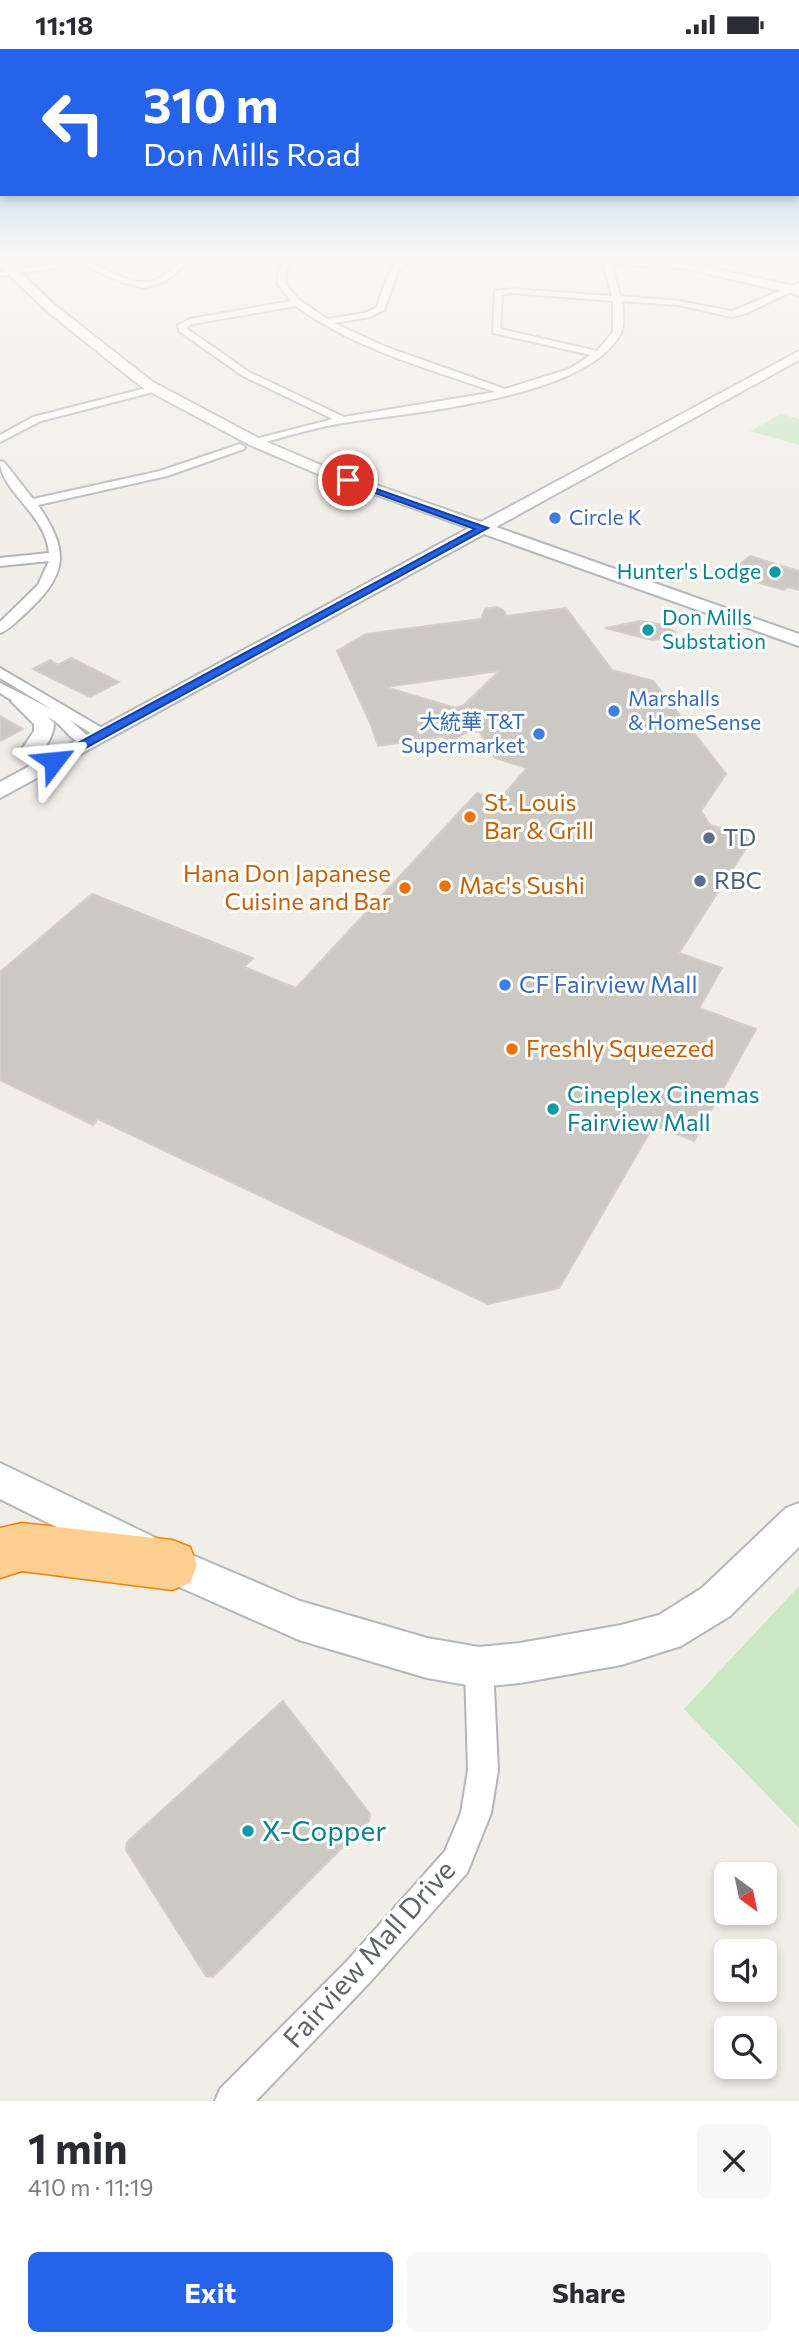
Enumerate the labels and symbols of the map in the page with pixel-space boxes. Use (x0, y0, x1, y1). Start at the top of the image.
pin (318, 450, 378, 510)
place label: Circle K (569, 504, 642, 529)
marker: Circle K (547, 510, 563, 526)
place label: Hunter's Lodge (617, 558, 761, 583)
marker: Hunter's Lodge (767, 564, 783, 580)
place label: Don Mills Substation (662, 604, 766, 653)
marker: Don Mills Substation (640, 622, 656, 638)
place label: Marshalls & HomeSense (628, 685, 761, 734)
marker: Marshalls & HomeSense (606, 703, 622, 719)
place label: 大統華 T&T Supermarket (401, 708, 525, 757)
position arrow (17, 724, 91, 798)
marker: 大統華 T&T Supermarket (531, 726, 547, 742)
place label: St. Louis Bar & Grill (484, 787, 594, 844)
marker: St. Louis Bar & Grill (462, 809, 478, 825)
place label: TD (723, 822, 756, 851)
marker: TD (701, 830, 717, 846)
place label: Hana Don Japanese Cuisine and Bar (183, 858, 391, 915)
place label: RBC (714, 865, 762, 894)
place label: Mac's Sushi (459, 870, 585, 899)
marker: RBC (692, 873, 708, 889)
marker: Mac's Sushi (437, 878, 453, 894)
marker: Hana Don Japanese Cuisine and Bar (397, 880, 413, 896)
place label: CF Fairview Mall (519, 969, 698, 998)
marker: CF Fairview Mall (497, 977, 513, 993)
place label: Freshly Squeezed (526, 1033, 714, 1062)
marker: Freshly Squeezed (504, 1041, 520, 1057)
place label: Cineplex Cinemas Fairview Mall (567, 1079, 760, 1136)
marker: Cineplex Cinemas Fairview Mall (545, 1101, 561, 1117)
place label: X-Copper (262, 1813, 386, 1847)
marker: X-Copper (240, 1823, 256, 1839)
street label: Fairview Mall Drive (275, 1853, 461, 2054)
north arrow (714, 1862, 777, 1925)

